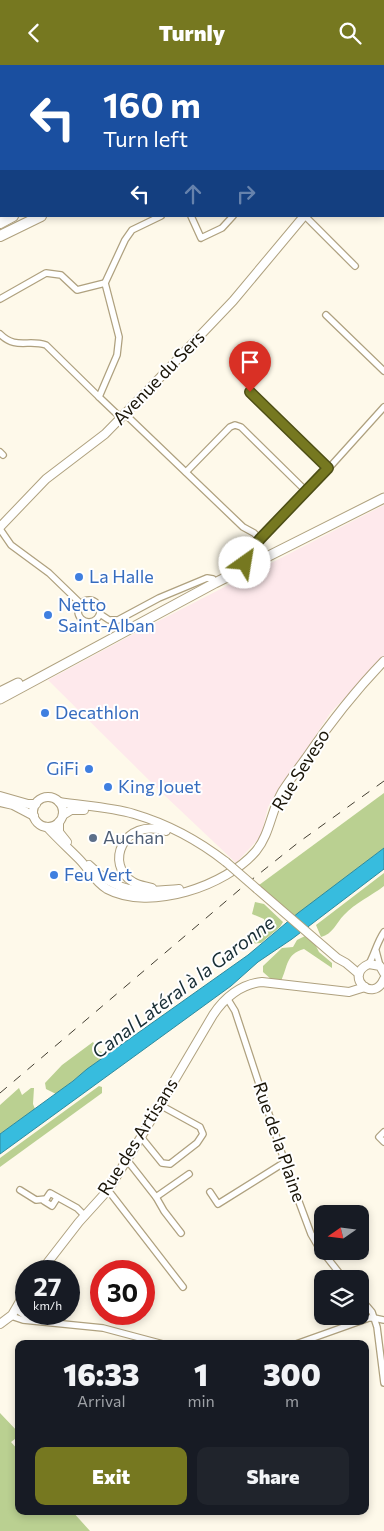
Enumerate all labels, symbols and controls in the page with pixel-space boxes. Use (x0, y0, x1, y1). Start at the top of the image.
icon: back (20, 19, 48, 47)
text: Turnly (159, 19, 225, 46)
icon: search (336, 19, 364, 47)
text: 160 m (103, 82, 201, 125)
icon: left (20, 85, 85, 150)
text: Turn left (103, 125, 188, 152)
icon: left (126, 180, 154, 208)
icon: ahead (179, 180, 207, 208)
icon: right (232, 180, 260, 208)
street label: Avenue du Sers (108, 326, 209, 429)
pin (229, 341, 271, 392)
icon: arrive (236, 348, 264, 376)
position arrow (218, 536, 270, 588)
place label: La Halle (89, 565, 154, 587)
marker: La Halle (73, 571, 85, 583)
place label: Netto Saint-Alban (58, 593, 155, 636)
marker: Netto Saint-Alban (42, 609, 54, 621)
place label: Decathlon (55, 701, 139, 723)
marker: Decathlon (39, 707, 51, 719)
street label: Rue Seveso (266, 725, 334, 814)
place label: GiFi (46, 757, 79, 779)
marker: GiFi (83, 763, 95, 775)
place label: King Jouet (118, 775, 201, 797)
marker: King Jouet (102, 781, 114, 793)
place label: Auchan (103, 826, 164, 848)
marker: Auchan (87, 832, 99, 844)
place label: Feu Vert (64, 863, 132, 885)
marker: Feu Vert (48, 869, 60, 881)
water label: Canal Latéral à la Garonne (87, 910, 279, 1063)
street label: Rue des Artisans (92, 1074, 182, 1199)
street label: Rue de la Plaine (249, 1079, 311, 1205)
north arrow (314, 1205, 369, 1260)
map controls (314, 1205, 369, 1325)
speed limit sign: 30 (90, 1260, 155, 1325)
button: layers (314, 1270, 369, 1325)
text: 27 (34, 1271, 61, 1301)
text: km/h (33, 1298, 62, 1312)
text: 16:33 (63, 1355, 139, 1392)
text: 1 (194, 1355, 208, 1392)
text: 300 (263, 1355, 321, 1392)
text: Arrival (77, 1391, 125, 1410)
text: min (187, 1391, 215, 1410)
text: m (285, 1391, 299, 1410)
button: Exit (35, 1447, 187, 1505)
button: Share (197, 1447, 349, 1505)

